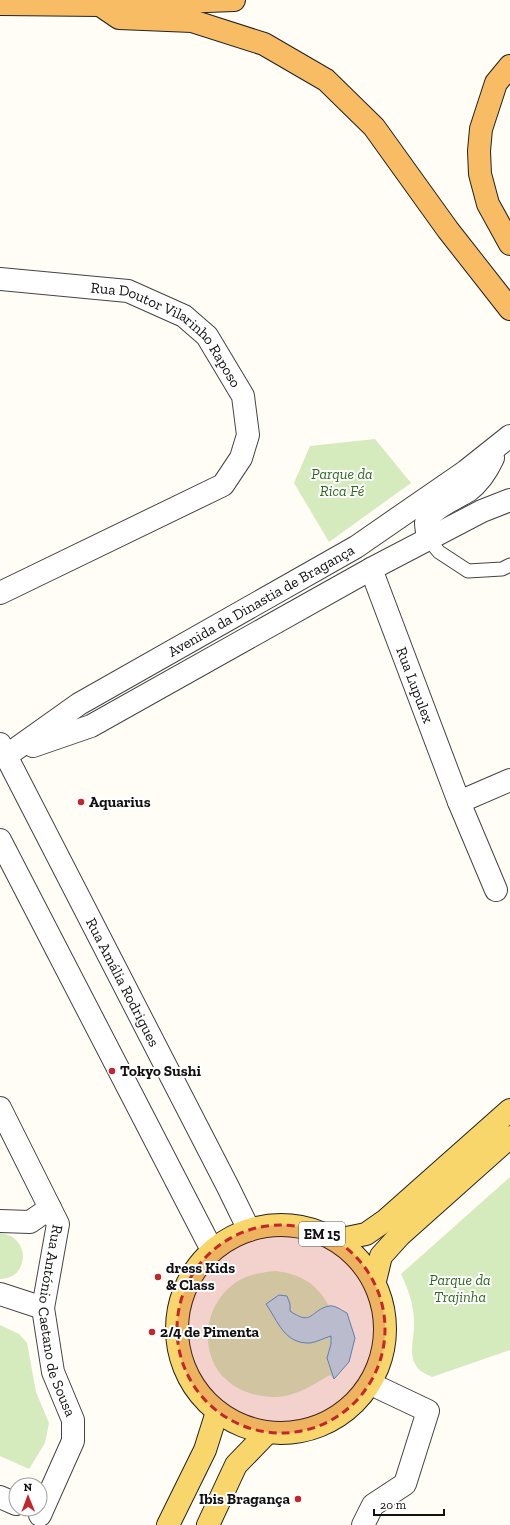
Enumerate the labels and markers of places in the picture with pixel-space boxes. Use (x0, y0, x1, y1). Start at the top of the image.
place label: Aquarius (89, 793, 151, 811)
marker: Aquarius (76, 797, 86, 807)
place label: Tokyo Sushi (120, 1062, 201, 1080)
marker: Tokyo Sushi (107, 1066, 117, 1076)
place label: dress Kids & Class (166, 1259, 235, 1294)
marker: dress Kids & Class (153, 1272, 163, 1282)
place label: 2/4 de Pimenta (160, 1323, 260, 1341)
marker: 2/4 de Pimenta (147, 1327, 157, 1337)
place label: Ibis Bragança (199, 1490, 290, 1508)
marker: Ibis Bragança (293, 1494, 303, 1504)

